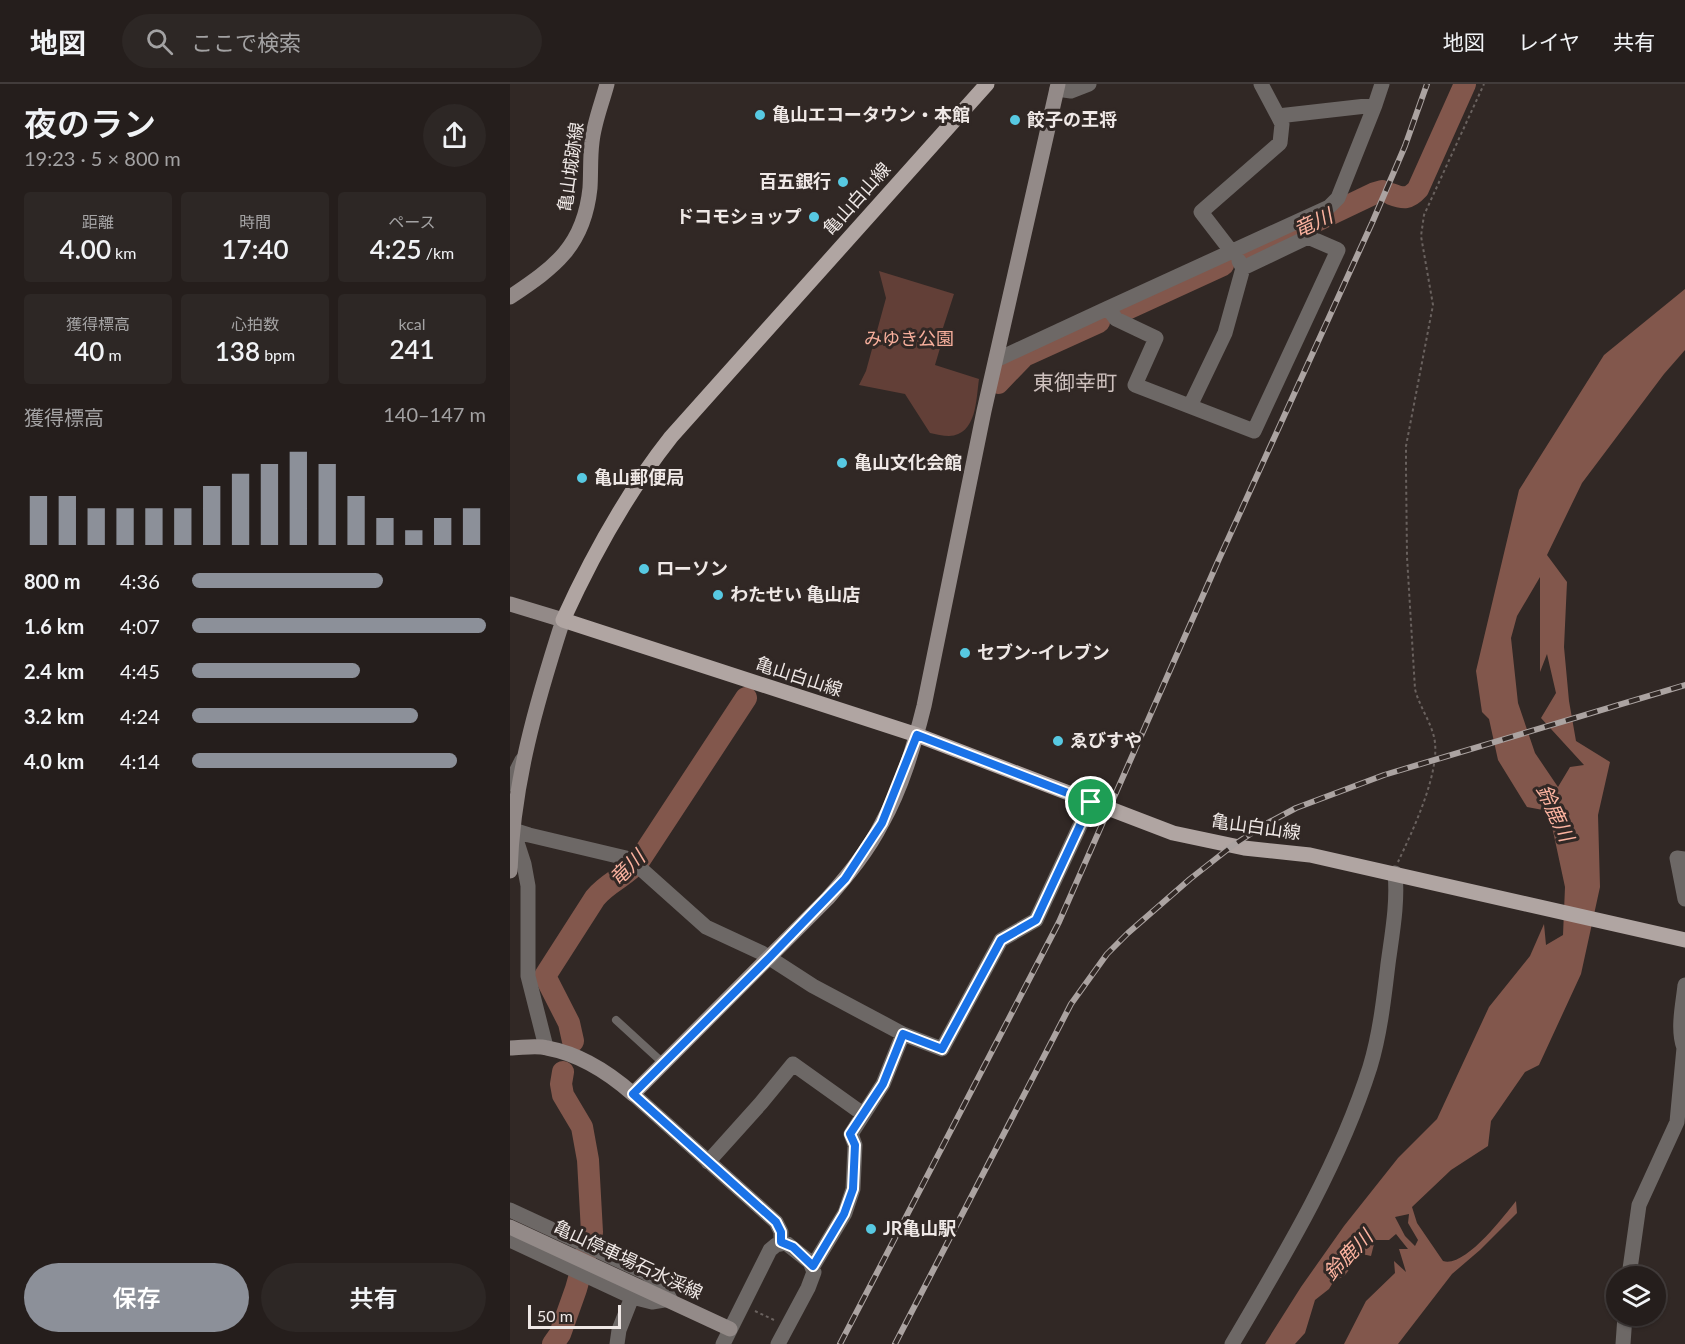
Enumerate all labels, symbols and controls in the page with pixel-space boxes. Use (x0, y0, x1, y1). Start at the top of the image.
search box (122, 14, 542, 68)
text: 地図 (30, 25, 86, 59)
icon: search (143, 25, 176, 58)
text: ここで検索 (191, 29, 301, 56)
text: 地図 (1443, 29, 1485, 54)
text: レイヤ (1518, 29, 1580, 54)
text: 共有 (1613, 29, 1655, 54)
text: 夜のラン (24, 103, 156, 143)
place label: 亀山エコータウン・本館 (772, 103, 970, 125)
button: share (423, 104, 486, 167)
marker: 亀山エコータウン・本館 (753, 108, 767, 122)
place label: 餃子の王将 (1026, 108, 1117, 130)
marker: 餃子の王将 (1008, 113, 1022, 127)
street label: 亀山城跡線 (553, 121, 587, 213)
text: 19:23 · 5 × 800 m (24, 146, 181, 170)
street label: 亀山白山線 (818, 158, 895, 239)
place label: 百五銀行 (759, 170, 831, 192)
marker: 百五銀行 (836, 175, 850, 189)
water label: 竜川 (1289, 202, 1338, 241)
place label: ドコモショップ (676, 205, 802, 227)
marker: ドコモショップ (807, 210, 821, 224)
text: 距離 (82, 212, 114, 231)
text: 時間 (239, 212, 271, 231)
text: ペース (388, 212, 436, 231)
text: 4.00 (60, 233, 111, 265)
text: 17:40 (222, 233, 288, 265)
text: 4:25 (370, 233, 422, 265)
text: km (111, 243, 136, 262)
text: /km (422, 243, 454, 262)
text: 獲得標高 (66, 314, 130, 333)
text: 心拍数 (231, 314, 279, 333)
text: kcal (398, 314, 426, 333)
park label: みゆき公園 (864, 327, 954, 349)
text: 241 (389, 333, 435, 365)
text: 40 (74, 335, 104, 367)
text: 138 (215, 335, 260, 367)
text: m (104, 345, 122, 364)
text: bpm (260, 345, 295, 364)
district label: 東御幸町 (1033, 369, 1117, 394)
text: 140–147 m (383, 402, 486, 426)
text: 獲得標高 (24, 405, 104, 429)
place label: 亀山文化会館 (854, 451, 962, 473)
marker: 亀山文化会館 (835, 456, 849, 470)
place label: 亀山郵便局 (594, 466, 684, 488)
marker: 亀山郵便局 (575, 471, 589, 485)
place label: ローソン (656, 557, 728, 579)
marker: ローソン (637, 562, 651, 576)
text: 800 m (24, 569, 80, 593)
text: 4:36 (120, 569, 160, 593)
place label: わたせい 亀山店 (730, 583, 860, 605)
marker: わたせい 亀山店 (711, 588, 725, 602)
text: 1.6 km (24, 614, 84, 638)
text: 4:07 (120, 614, 160, 638)
place label: セブン-イレブン (977, 641, 1110, 663)
marker: セブン-イレブン (958, 646, 972, 660)
street label: 亀山白山線 (753, 652, 846, 700)
text: 2.4 km (24, 659, 84, 683)
text: 4:45 (120, 659, 160, 683)
text: 3.2 km (24, 704, 84, 728)
text: 4:24 (120, 704, 160, 728)
place label: ゑびすや (1070, 729, 1142, 751)
marker: ゑびすや (1051, 734, 1065, 748)
text: 4.0 km (24, 749, 84, 773)
text: 4:14 (120, 749, 160, 773)
pin (1065, 776, 1116, 827)
water label: 鈴鹿川 (1532, 780, 1580, 847)
icon: arrive (1074, 785, 1107, 818)
street label: 亀山白山線 (1210, 809, 1302, 843)
water label: 竜川 (604, 843, 650, 890)
street label: 亀山停車場石水渓線 (550, 1215, 706, 1303)
place label: JR亀山駅 (883, 1217, 956, 1239)
marker: JR亀山駅 (864, 1222, 878, 1236)
water label: 鈴鹿川 (1318, 1223, 1378, 1284)
button: 保存 (24, 1263, 249, 1332)
button: 共有 (261, 1263, 486, 1332)
map controls (1606, 1266, 1666, 1326)
button: layers (1606, 1266, 1666, 1326)
scale bar (528, 1302, 621, 1330)
text: 50 m (537, 1306, 573, 1325)

